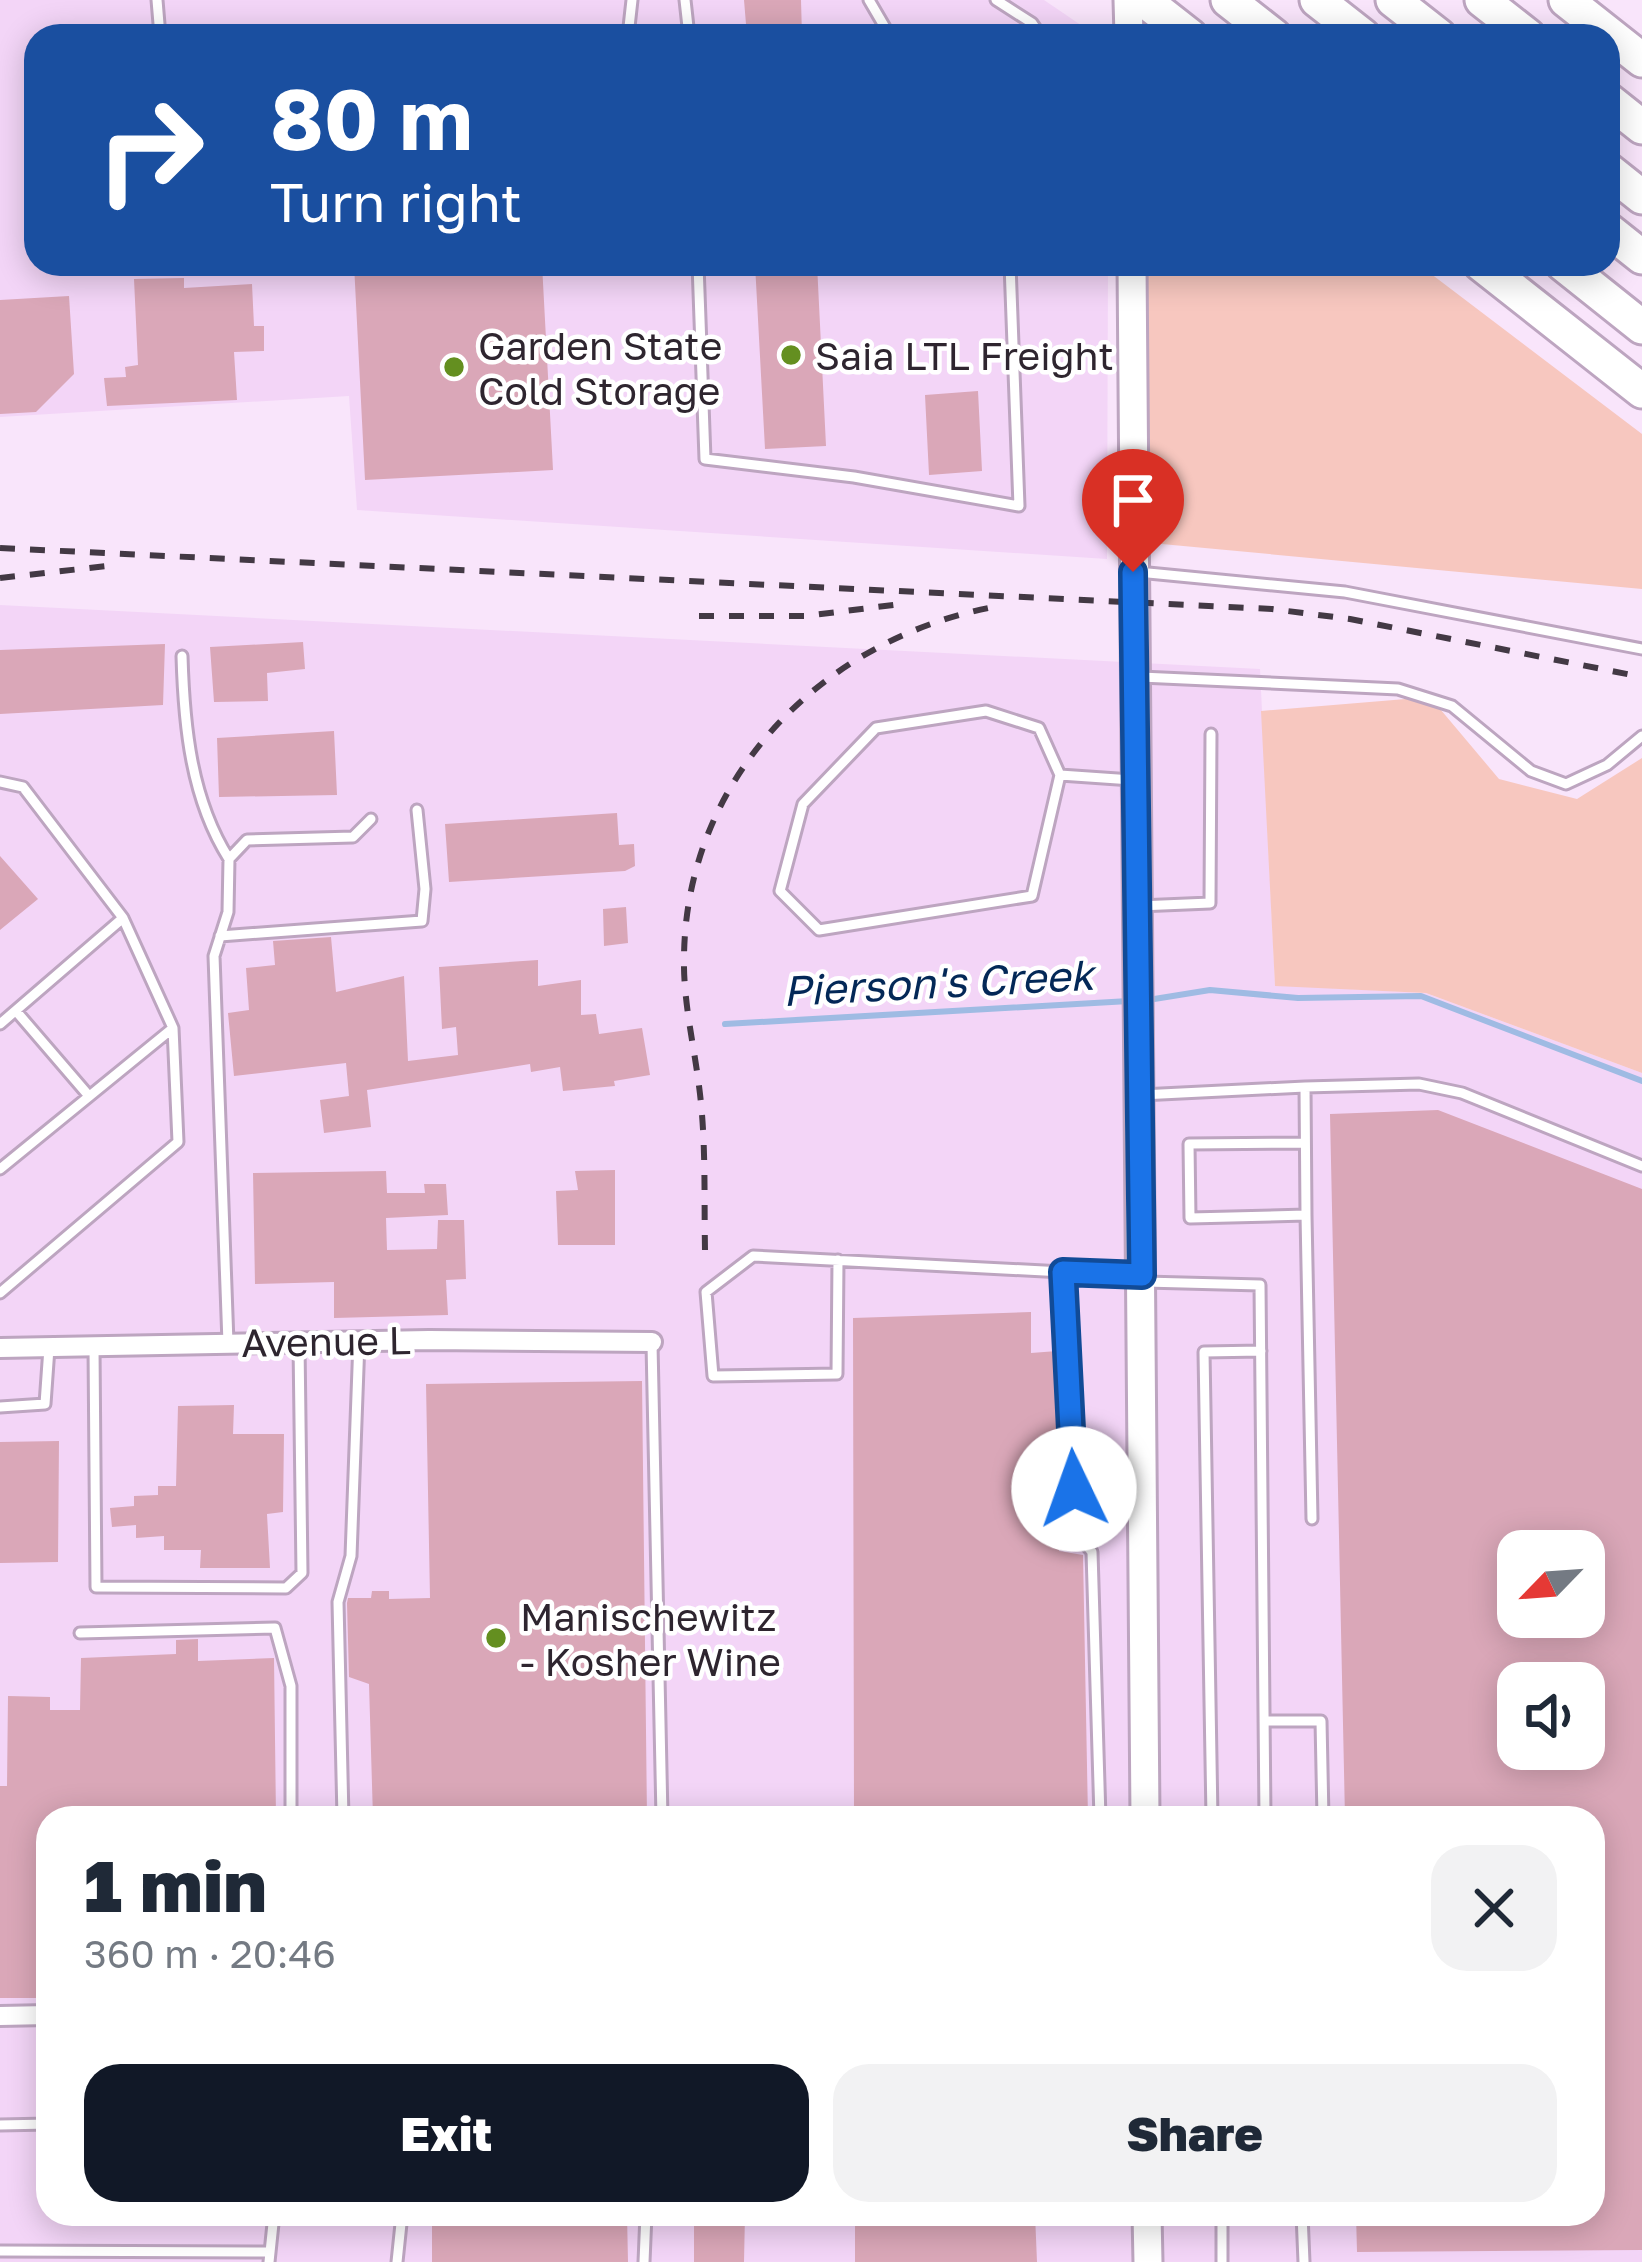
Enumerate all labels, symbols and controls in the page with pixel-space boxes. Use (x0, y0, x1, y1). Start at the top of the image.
text: 80 m (270, 68, 473, 168)
icon: right (72, 72, 228, 228)
text: Turn right (270, 169, 522, 234)
place label: Garden State Cold Storage (478, 322, 722, 414)
place label: Saia LTL Freight (815, 332, 1114, 379)
marker: Saia LTL Freight (778, 342, 804, 368)
marker: Garden State Cold Storage (441, 354, 467, 380)
pin (1082, 449, 1184, 572)
icon: arrive (1100, 467, 1166, 533)
water label: Pierson's Creek (781, 949, 1099, 1015)
street label: Avenue L (241, 1316, 411, 1366)
position arrow (1011, 1426, 1137, 1552)
north arrow (1497, 1530, 1605, 1638)
map controls (1497, 1530, 1605, 1770)
place label: Manischewitz - Kosher Wine (520, 1593, 781, 1685)
marker: Manischewitz - Kosher Wine (483, 1625, 509, 1651)
button: sound (1497, 1662, 1605, 1770)
text: 1 min (84, 1841, 267, 1928)
button: close (1431, 1845, 1557, 1971)
text: 360 m · 20:46 (84, 1930, 336, 1977)
button: Exit (84, 2064, 809, 2202)
button: Share (833, 2064, 1557, 2202)

